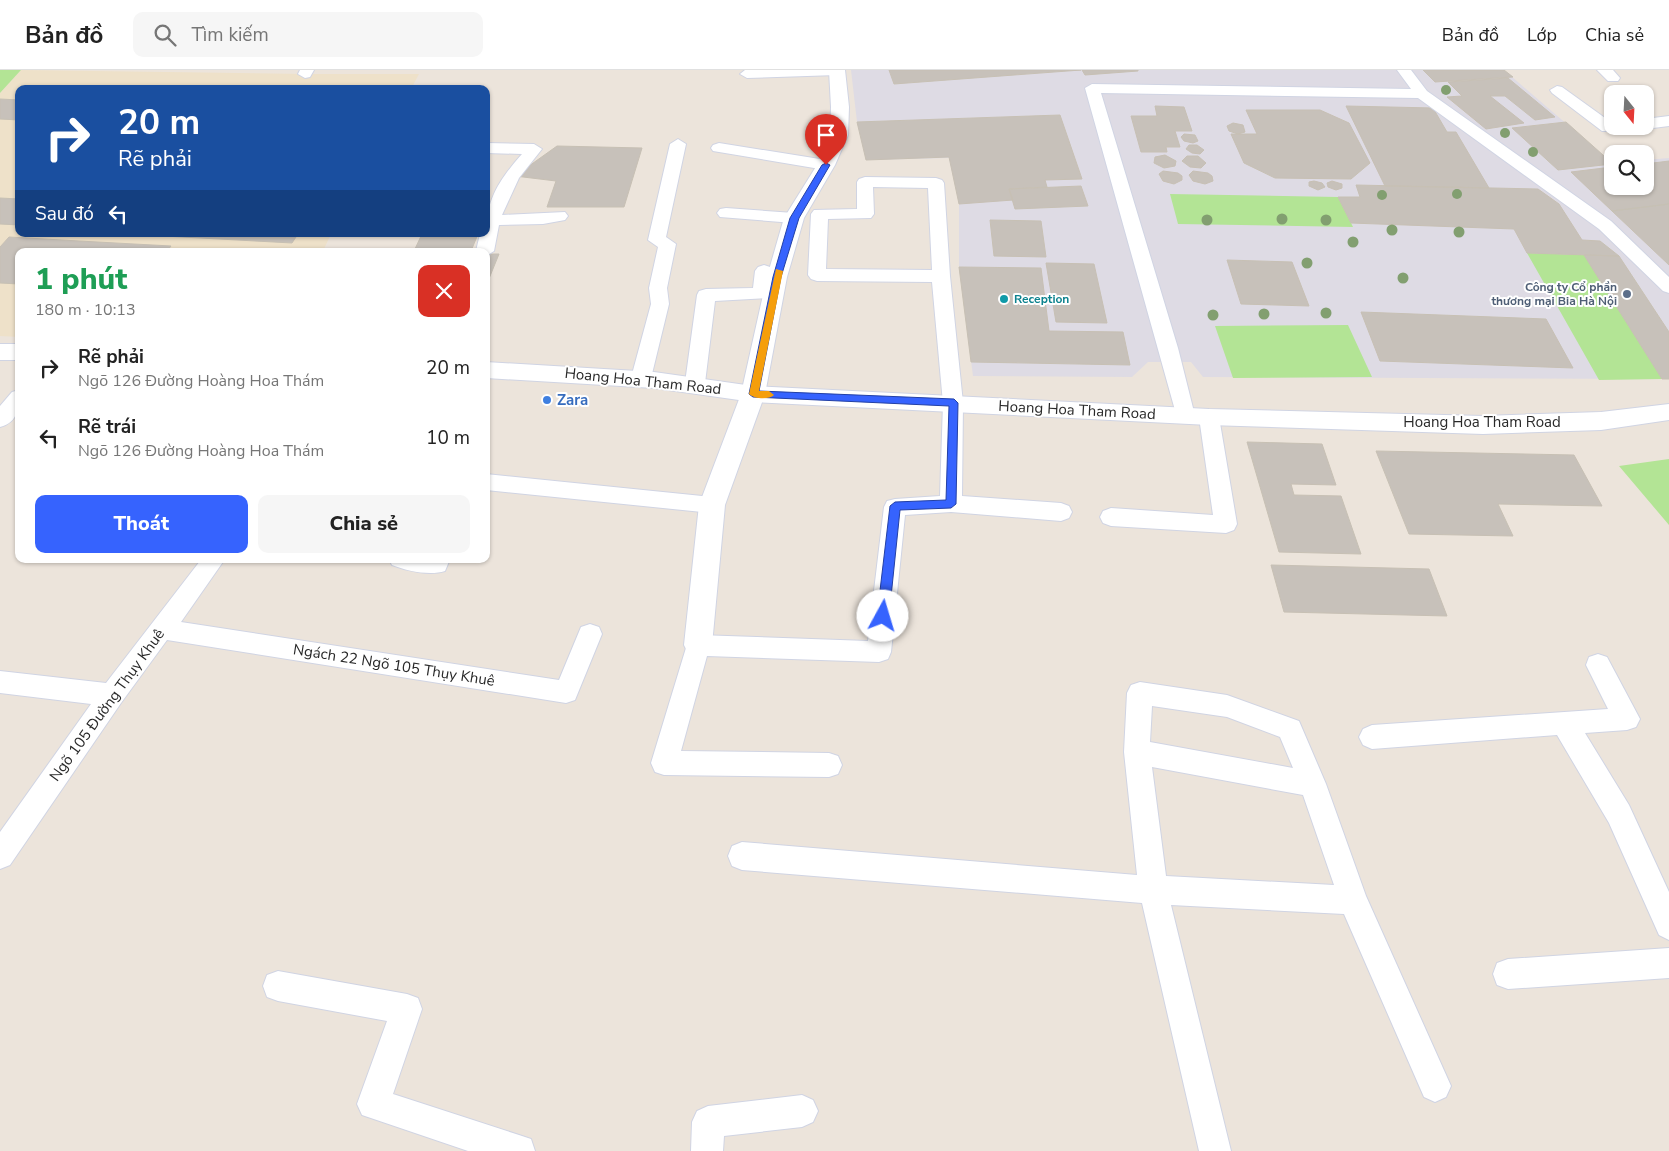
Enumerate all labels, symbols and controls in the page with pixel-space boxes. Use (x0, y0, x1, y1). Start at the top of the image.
search box (133, 12, 483, 57)
text: Bản đồ (25, 19, 103, 51)
icon: search (151, 21, 179, 49)
text: Tìm kiếm (191, 22, 269, 48)
text: Bản đồ (1442, 23, 1499, 47)
text: Lớp (1527, 23, 1557, 47)
text: Chia sẻ (1585, 23, 1644, 47)
north arrow (1604, 85, 1654, 135)
map controls (1604, 85, 1654, 195)
text: 20 m (118, 99, 200, 146)
icon: right (35, 105, 100, 170)
pin (805, 114, 847, 165)
icon: arrive (812, 121, 840, 149)
text: Rẽ phải (118, 144, 192, 174)
button: search (1604, 145, 1654, 195)
icon: left (104, 200, 132, 228)
text: Sau đó (35, 201, 94, 227)
text: 1 phút (35, 259, 127, 300)
button: close (418, 265, 470, 317)
place label: Công ty Cổ phần thương mại Bia Hà Nội (1491, 279, 1617, 309)
marker: Công ty Cổ phần thương mại Bia Hà Nội (1621, 288, 1633, 300)
place label: Reception (1014, 291, 1069, 307)
marker: Reception (998, 293, 1010, 305)
text: 180 m · 10:13 (35, 299, 136, 321)
text: Rẽ phải (78, 344, 144, 370)
icon: right (35, 354, 63, 382)
text: 20 m (426, 355, 470, 381)
street label: Hoang Hoa Tham Road (564, 363, 722, 399)
text: Ngõ 126 Đường Hoàng Hoa Thám (78, 370, 324, 392)
place label: Zara (557, 390, 588, 410)
marker: Zara (541, 394, 553, 406)
street label: Hoang Hoa Tham Road (998, 396, 1156, 424)
street label: Hoang Hoa Tham Road (1403, 412, 1561, 432)
text: Rẽ trái (78, 414, 136, 440)
icon: left (35, 424, 63, 452)
text: 10 m (426, 425, 470, 451)
text: Ngõ 126 Đường Hoàng Hoa Thám (78, 440, 324, 462)
button: Thoát (35, 495, 248, 553)
button: Chia sẻ (258, 495, 470, 553)
position arrow (856, 589, 908, 641)
street label: Ngõ 105 Đường Thụy Khuê (45, 625, 169, 785)
street label: Ngách 22 Ngõ 105 Thụy Khuê (292, 639, 496, 691)

